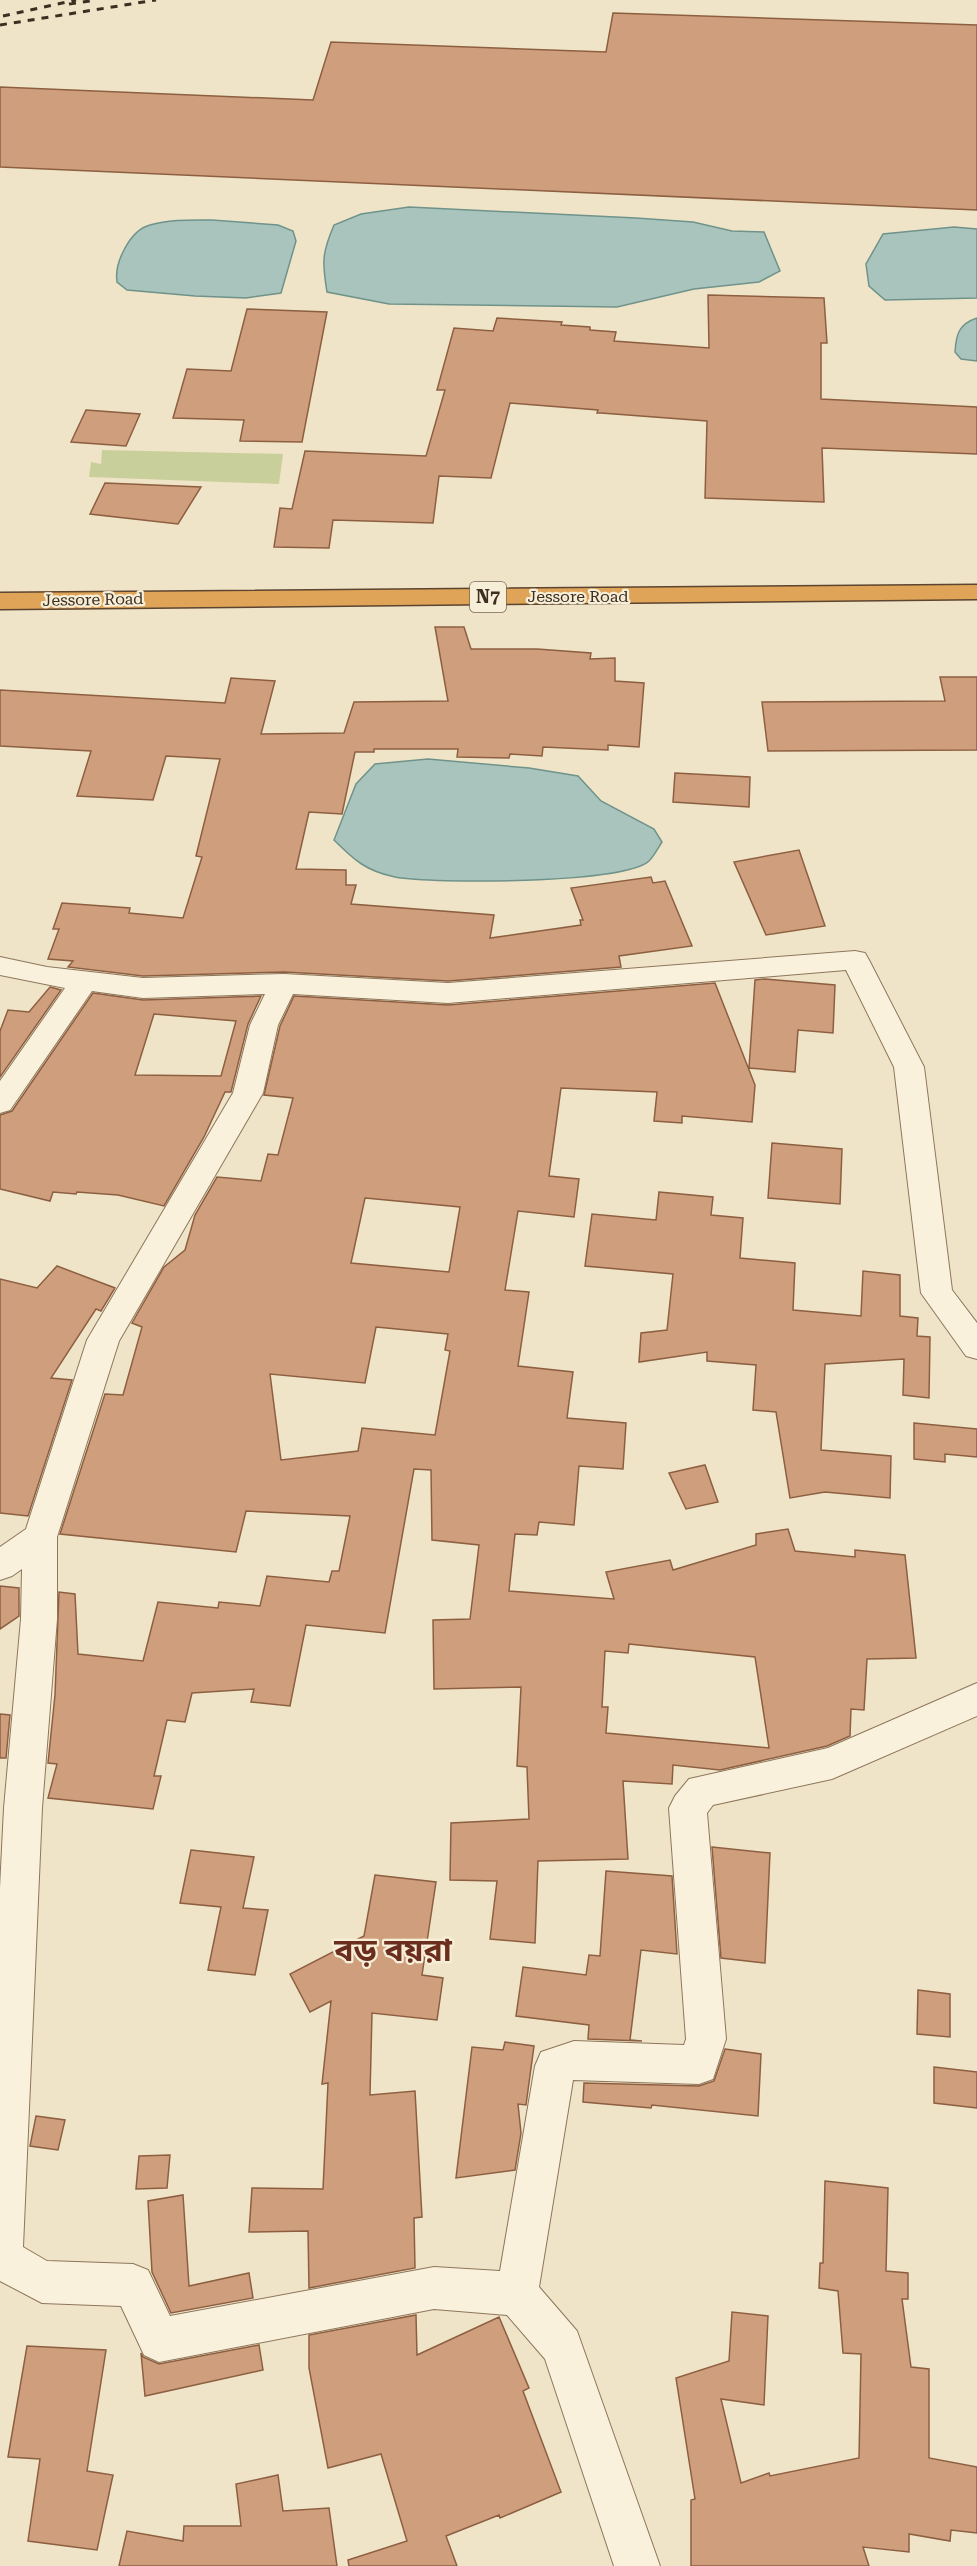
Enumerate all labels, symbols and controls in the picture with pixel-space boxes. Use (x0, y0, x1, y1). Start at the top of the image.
road number: N7 (470, 582, 506, 612)
street label: Jessore Road (527, 587, 629, 606)
street label: Jessore Road (42, 589, 144, 610)
district label: বড় বয়রা (333, 1931, 453, 1969)

